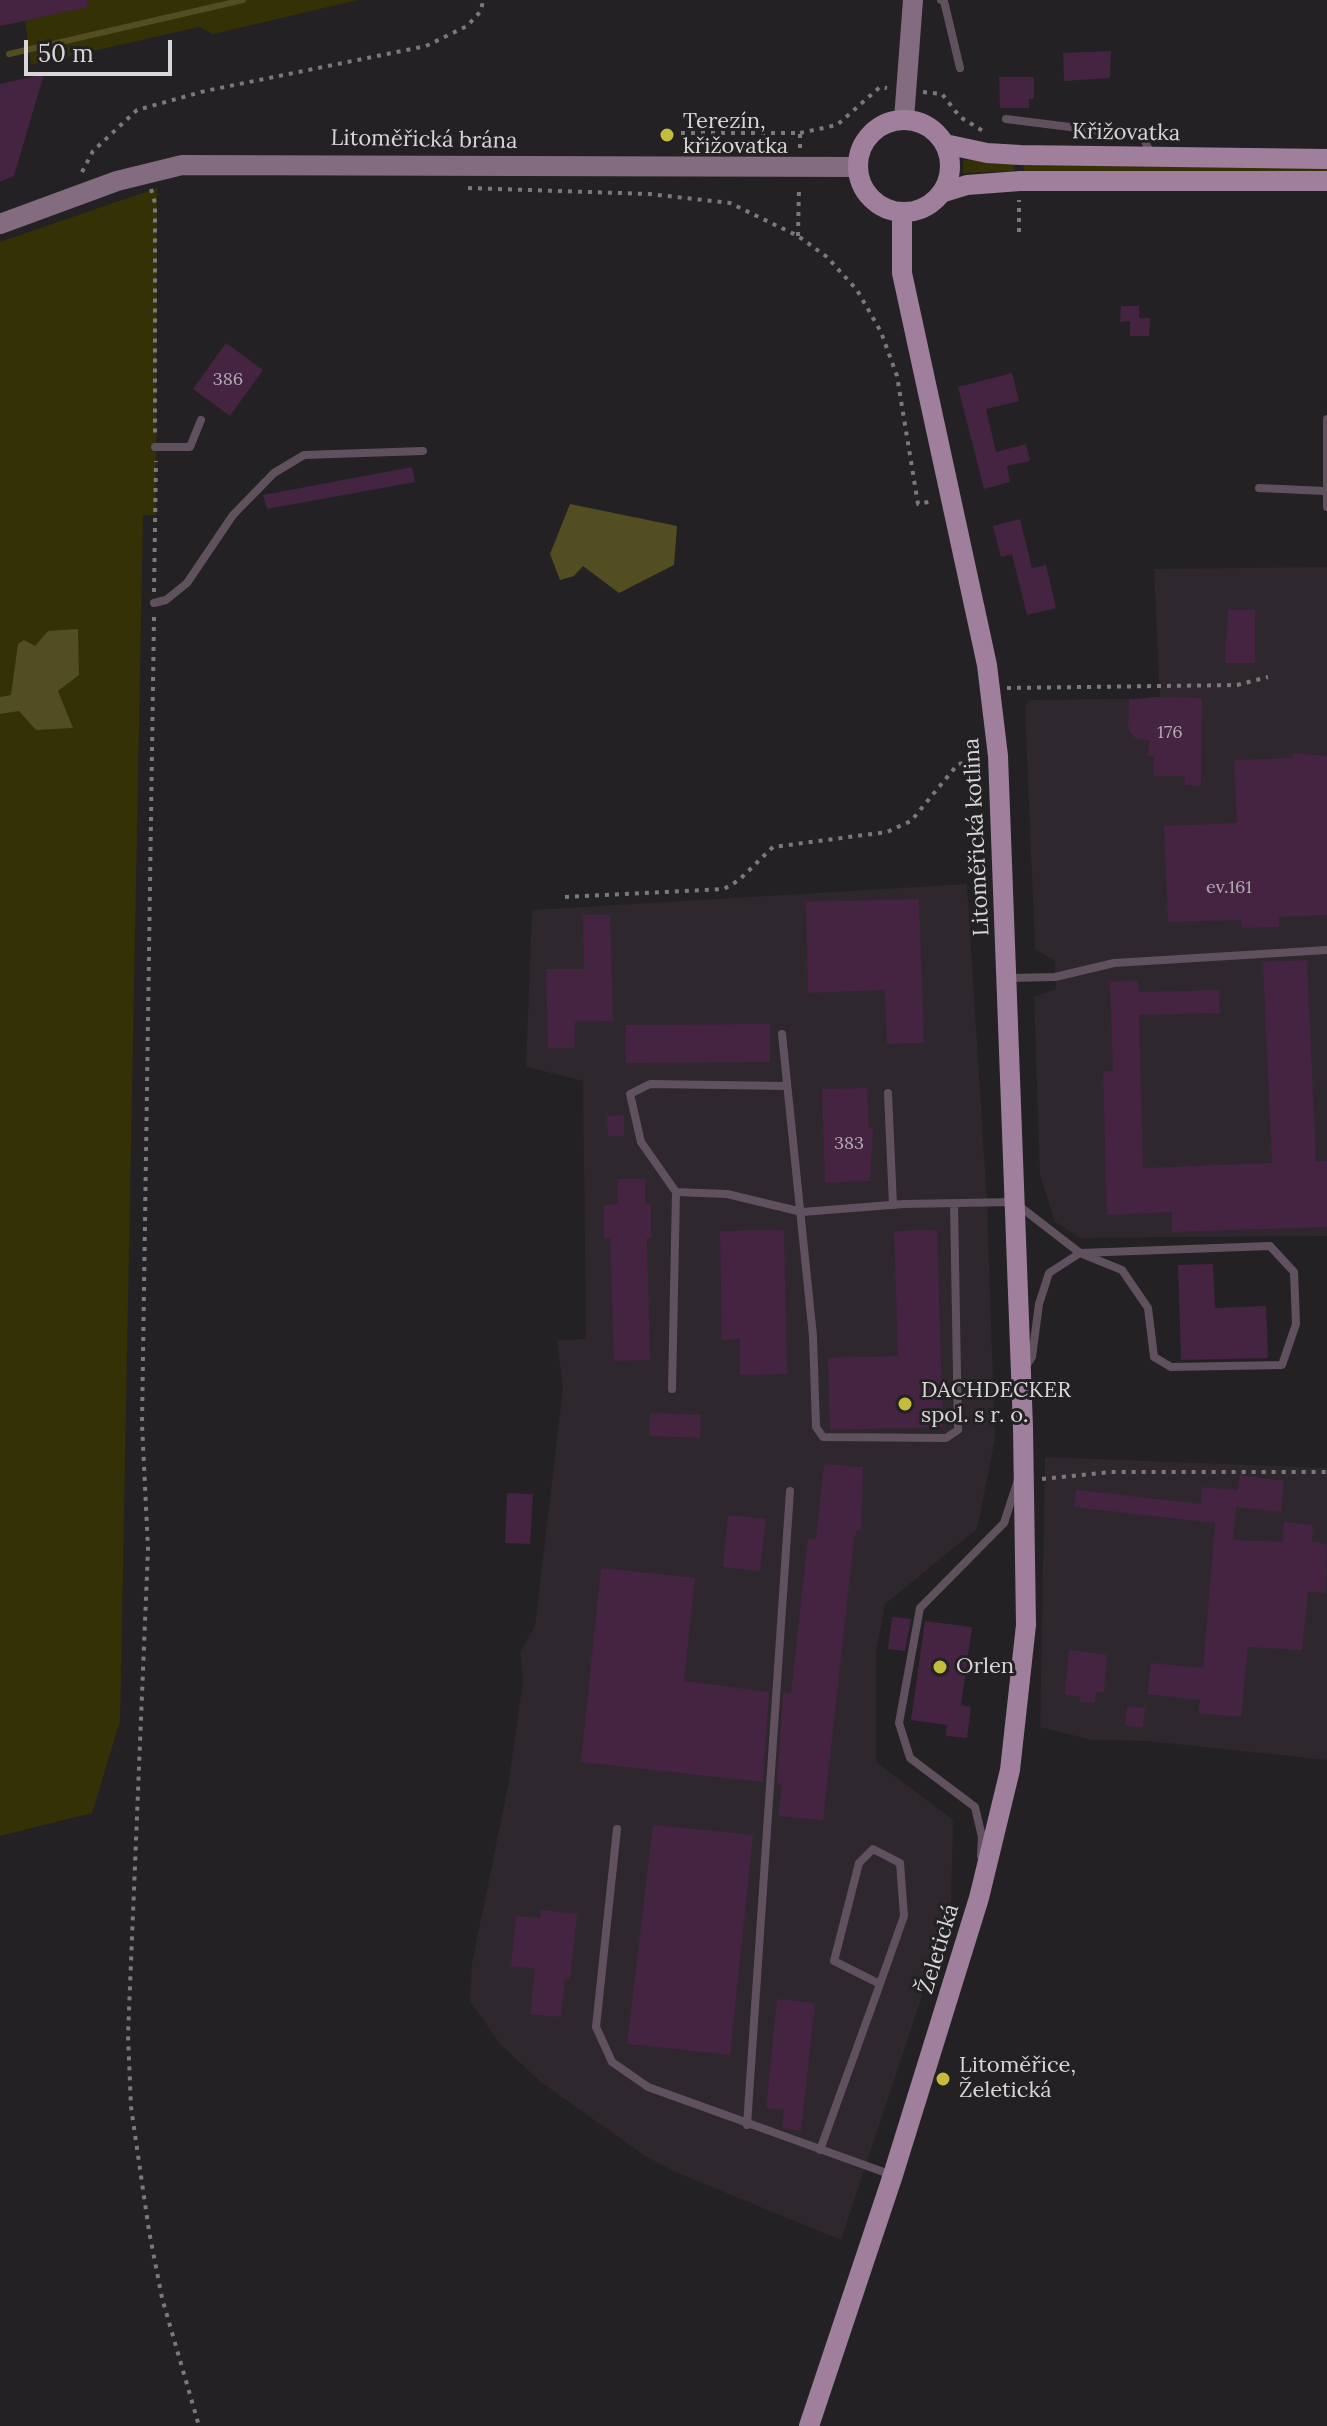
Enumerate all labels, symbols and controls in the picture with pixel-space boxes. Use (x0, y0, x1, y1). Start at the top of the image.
scale bar (28, 24, 176, 74)
text: 50 m (38, 38, 94, 69)
place label: Terezín, křižovatka (683, 109, 788, 160)
street label: Křižovatka (1072, 119, 1180, 147)
street label: Litoměřická brána (330, 125, 518, 155)
marker: Terezín, křižovatka (658, 126, 676, 144)
house number: 386 (213, 369, 243, 391)
house number: 176 (1157, 722, 1183, 744)
street label: Litoměřická kotlina (959, 737, 995, 937)
house number: ev.161 (1206, 877, 1252, 899)
house number: 383 (834, 1133, 864, 1155)
place label: DACHDECKER spol. s r. o. (921, 1378, 1071, 1430)
marker: DACHDECKER spol. s r. o. (896, 1395, 914, 1413)
place label: Orlen (956, 1654, 1014, 1680)
marker: Orlen (931, 1658, 949, 1676)
street label: Želetická (913, 1901, 965, 1997)
place label: Litoměřice, Želetická (959, 2053, 1076, 2104)
marker: Litoměřice, Želetická (934, 2070, 952, 2088)

